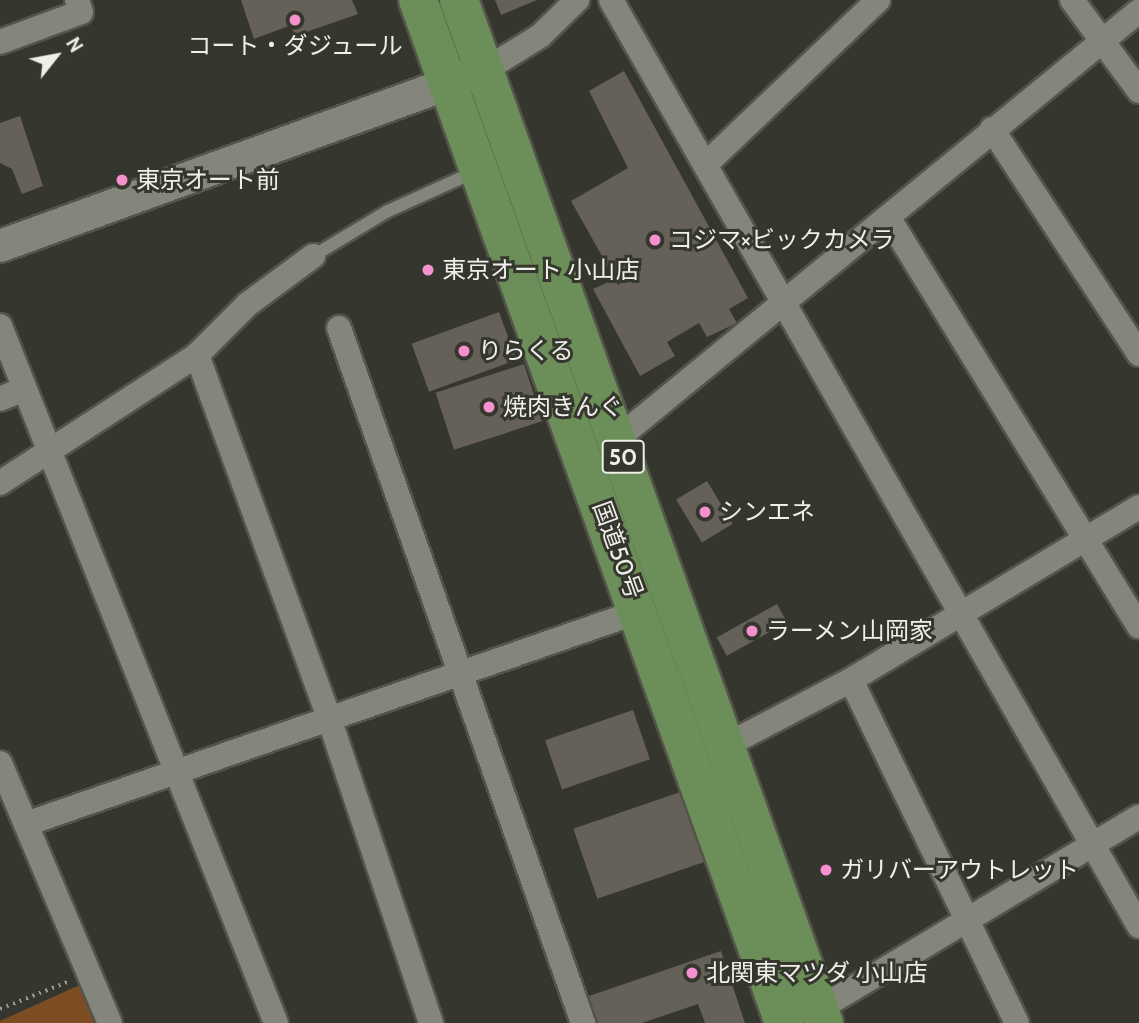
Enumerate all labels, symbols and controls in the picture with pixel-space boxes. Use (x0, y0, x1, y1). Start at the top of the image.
marker: コート・ダジュール (287, 12, 303, 28)
north arrow (21, 21, 91, 91)
place label: コート・ダジュール (187, 32, 403, 60)
text: N (61, 33, 88, 57)
place label: 東京オート前 (136, 166, 280, 194)
marker: 東京オート前 (114, 172, 130, 188)
place label: コジマ×ビックカメラ (669, 226, 895, 254)
marker: コジマ×ビックカメラ (647, 232, 663, 248)
place label: 東京オート 小山店 (442, 256, 639, 284)
marker: 東京オート 小山店 (420, 262, 436, 278)
place label: りらくる (478, 337, 574, 365)
marker: りらくる (456, 343, 472, 359)
place label: 焼肉きんぐ (503, 393, 623, 421)
marker: 焼肉きんぐ (481, 399, 497, 415)
road number: 50 (600, 438, 646, 477)
street label: 国道50号 (587, 497, 649, 603)
place label: シンエネ (719, 498, 815, 526)
marker: シンエネ (697, 504, 713, 520)
place label: ラーメン山岡家 (766, 617, 934, 645)
marker: ラーメン山岡家 (744, 623, 760, 639)
place label: ガリバーアウトレット (840, 856, 1080, 884)
marker: ガリバーアウトレット (818, 862, 834, 878)
place label: 北関東マツダ 小山店 (706, 959, 927, 987)
marker: 北関東マツダ 小山店 (684, 965, 700, 981)

